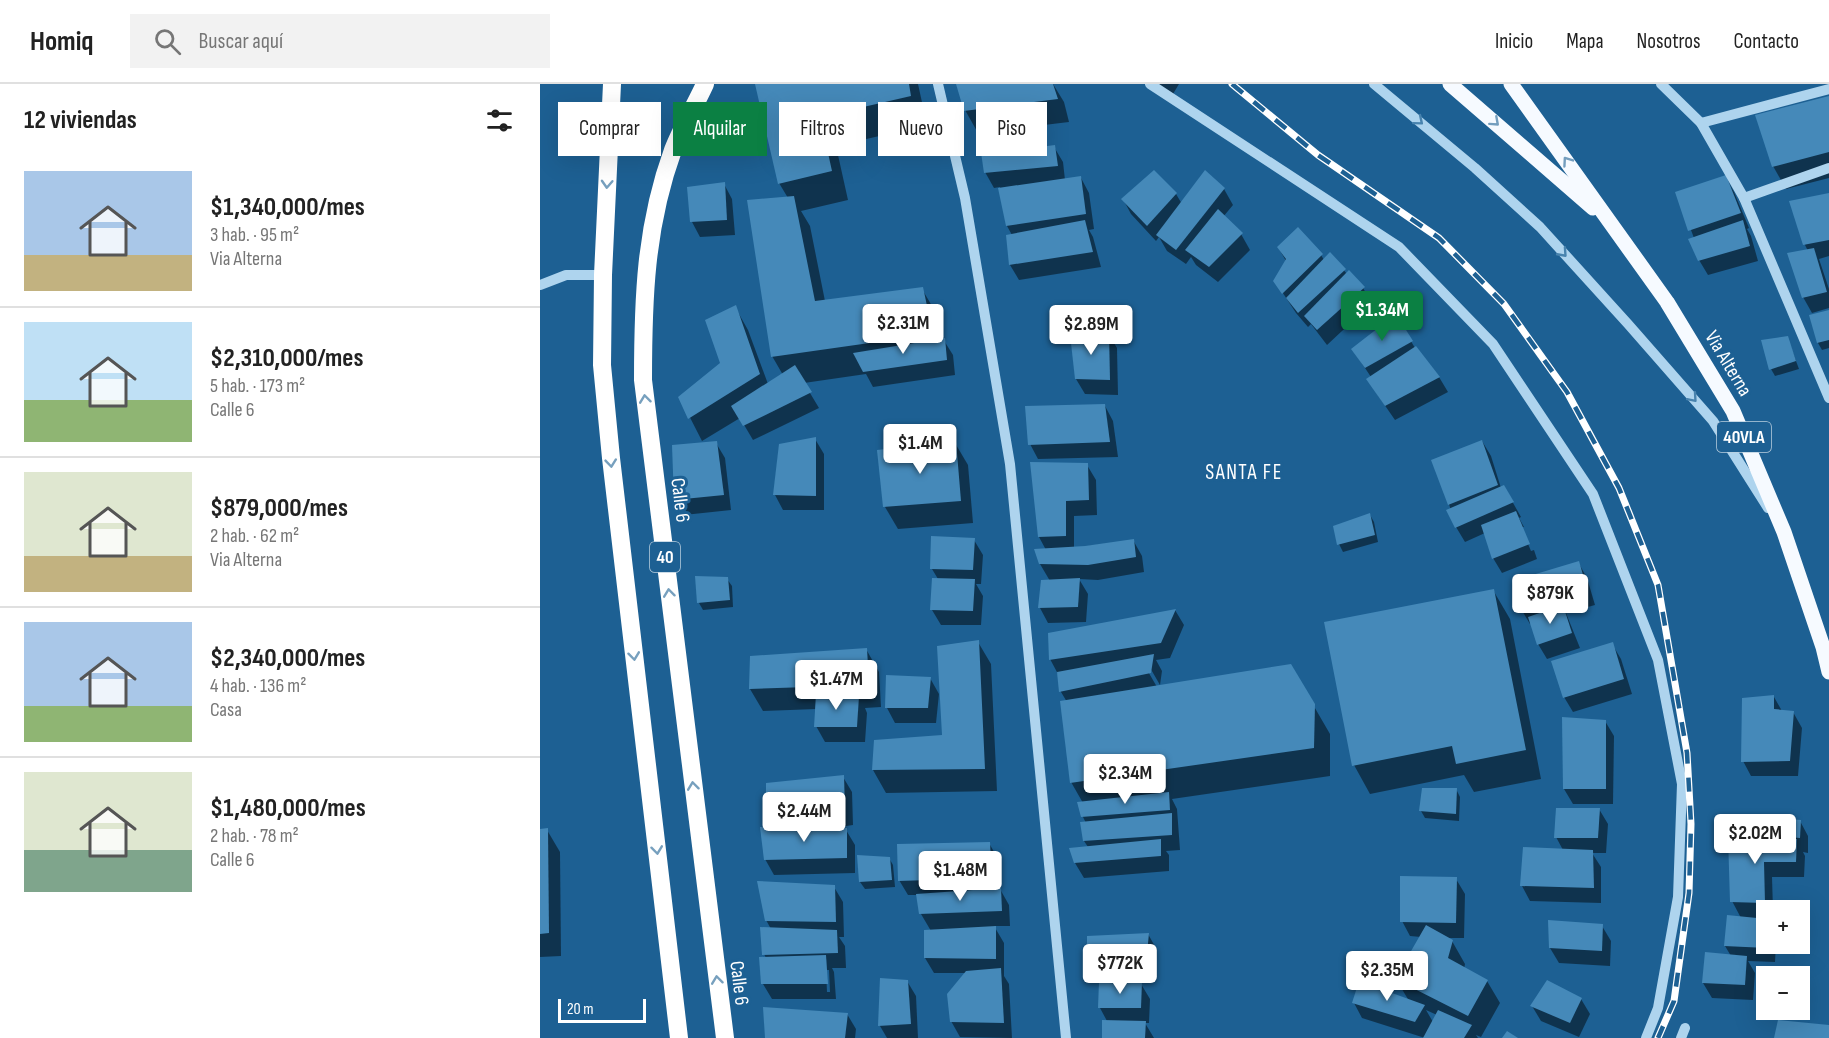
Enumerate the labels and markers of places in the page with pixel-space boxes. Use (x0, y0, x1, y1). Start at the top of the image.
pin: $1.34M (1333, 291, 1431, 342)
pin: $2.31M (854, 304, 952, 355)
pin: $2.89M (1042, 305, 1140, 356)
pin: $1.4M (878, 424, 962, 475)
pin: $879K (1508, 574, 1592, 625)
pin: $1.47M (787, 660, 885, 711)
pin: $2.34M (1076, 754, 1174, 805)
pin: $2.44M (755, 792, 853, 843)
pin: $2.02M (1706, 814, 1804, 865)
pin: $1.48M (911, 851, 1009, 902)
pin: $772K (1078, 944, 1162, 995)
pin: $2.35M (1338, 951, 1436, 1002)

